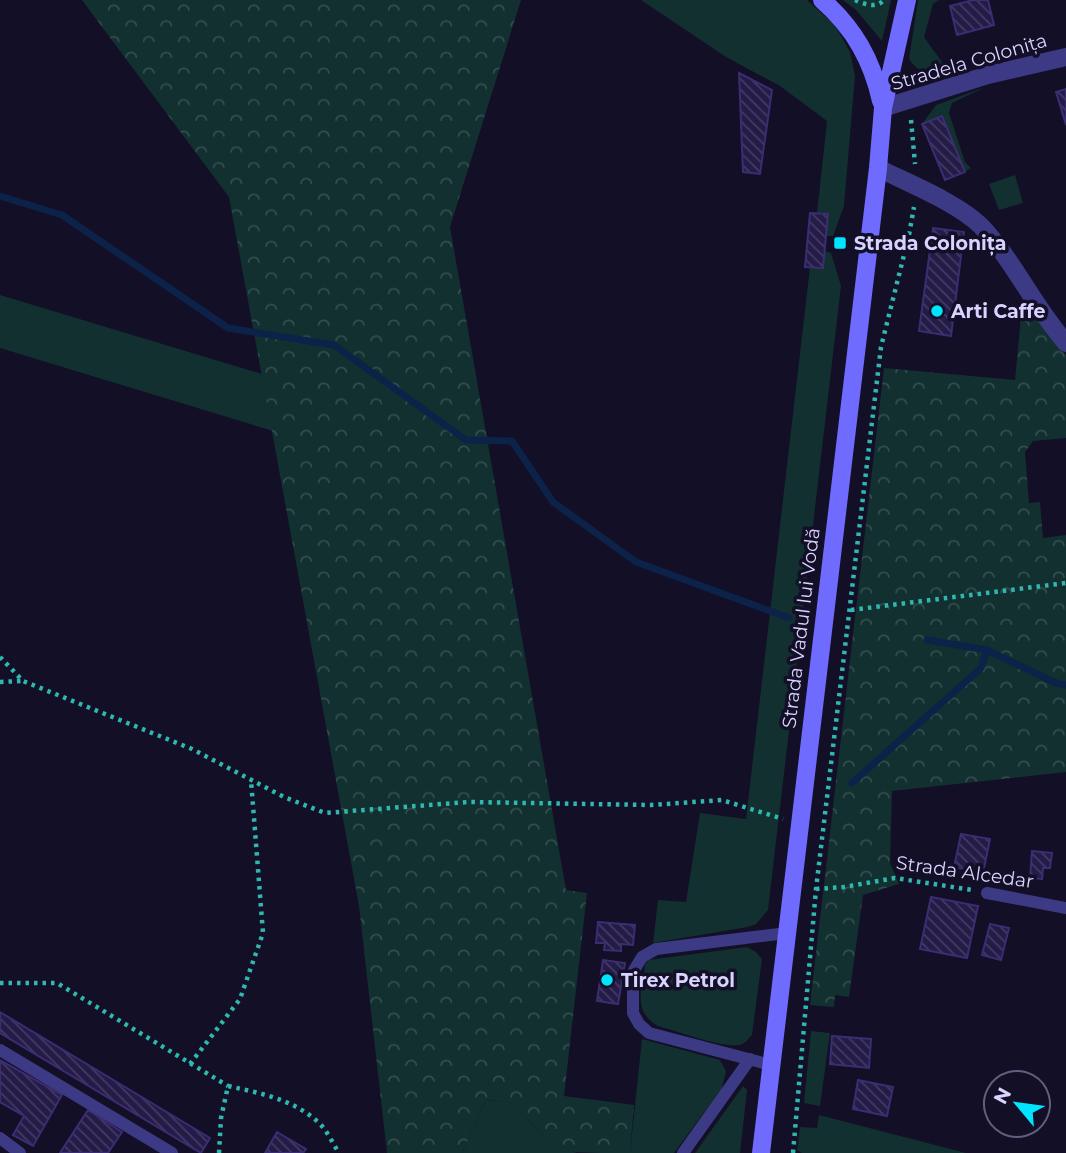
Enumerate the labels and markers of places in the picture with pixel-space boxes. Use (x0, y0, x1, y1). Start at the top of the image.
place label: Strada Colonița (854, 232, 1006, 256)
marker: Strada Colonița (832, 235, 848, 251)
place label: Arti Caffe (950, 300, 1046, 323)
marker: Arti Caffe (929, 303, 945, 319)
place label: Tirex Petrol (621, 969, 735, 992)
marker: Tirex Petrol (599, 972, 615, 988)

